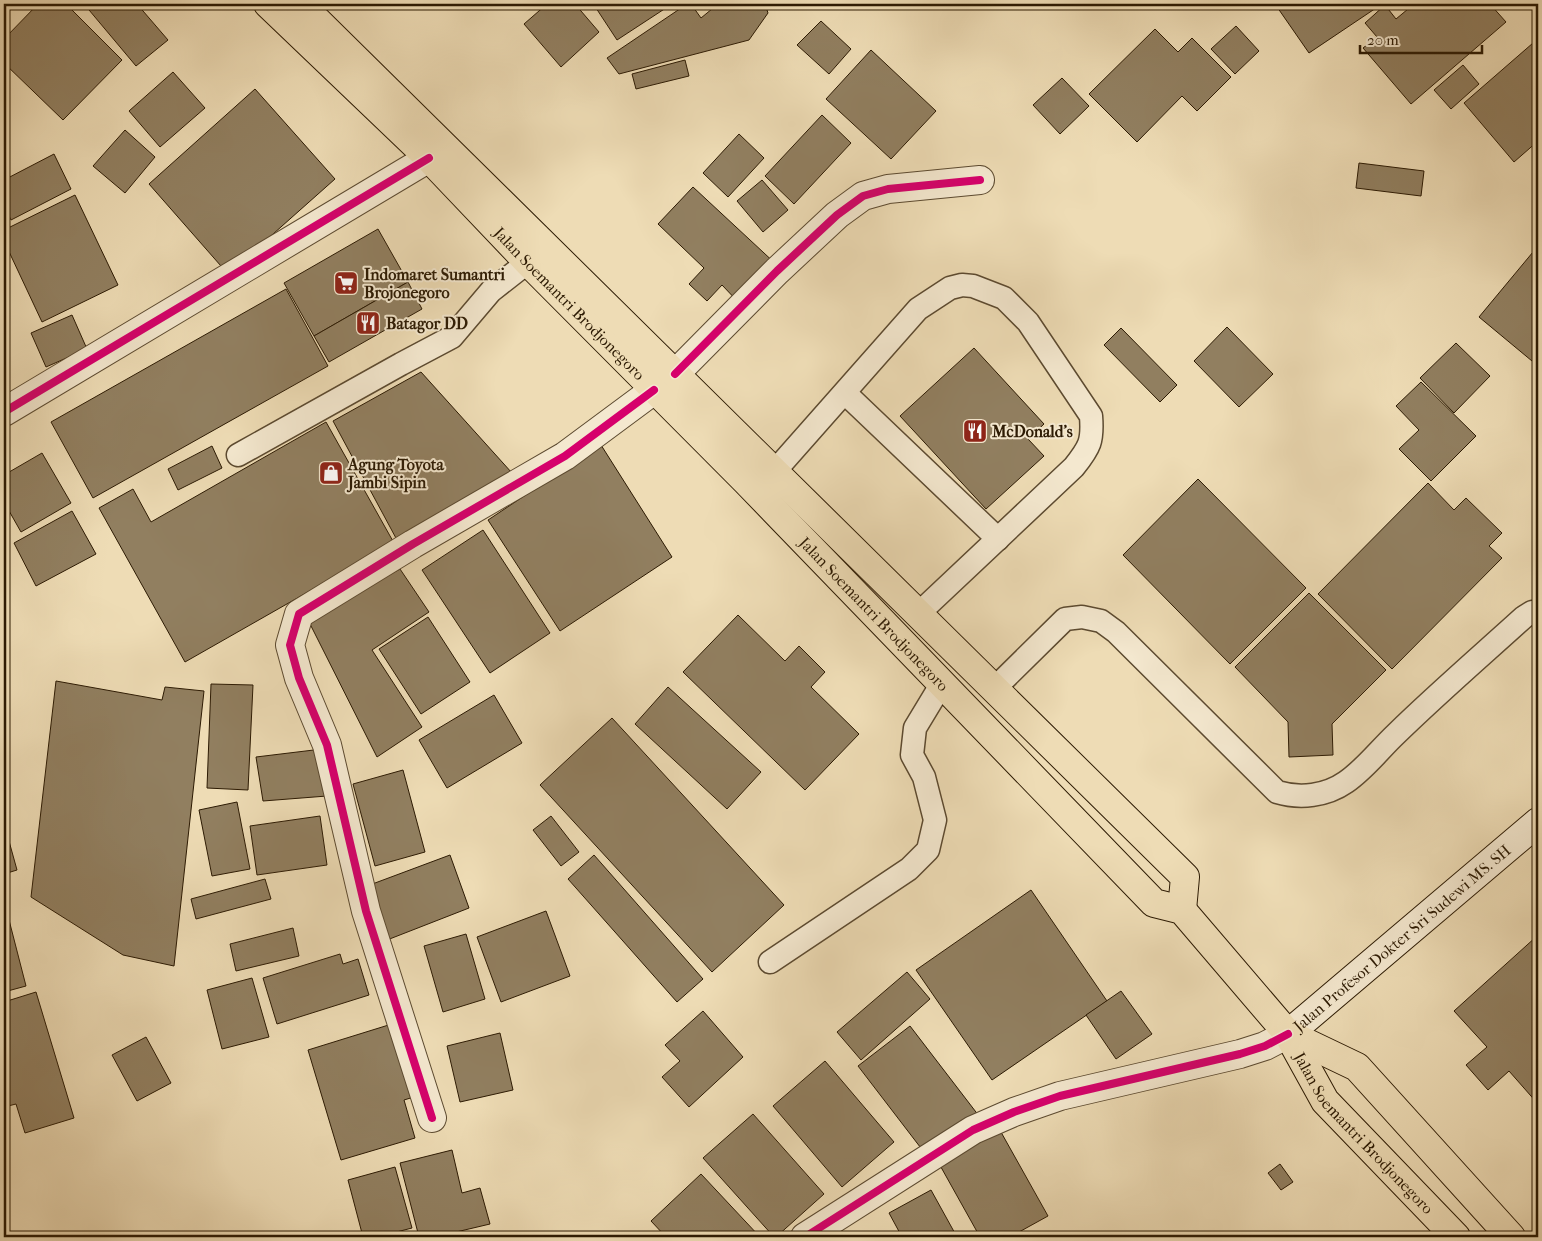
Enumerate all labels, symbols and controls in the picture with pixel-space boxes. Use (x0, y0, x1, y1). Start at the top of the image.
scale bar (1360, 22, 1482, 54)
text: 20 m (1367, 31, 1399, 49)
street label: Jalan Soemantri Brodjonegoro (489, 221, 649, 384)
place label: Indomaret Sumantri Brojonegoro (364, 265, 505, 303)
supermarket icon: Indomaret Sumantri Brojonegoro (333, 270, 359, 296)
restaurant icon: Batagor DD (355, 310, 381, 336)
place label: Batagor DD (386, 314, 468, 334)
restaurant icon: McDonald's (962, 418, 988, 444)
place label: McDonald's (991, 422, 1073, 441)
place label: Agung Toyota Jambi Sipin (346, 455, 444, 493)
shop icon: Agung Toyota Jambi Sipin (318, 460, 344, 486)
street label: Jalan Soemantri Brodjonegoro (794, 531, 953, 695)
street label: Jalan Profesor Dokter Sri Sudewi MS. SH (1288, 840, 1514, 1036)
street label: Jalan Soemantri Brodjonegoro (1289, 1047, 1438, 1218)

